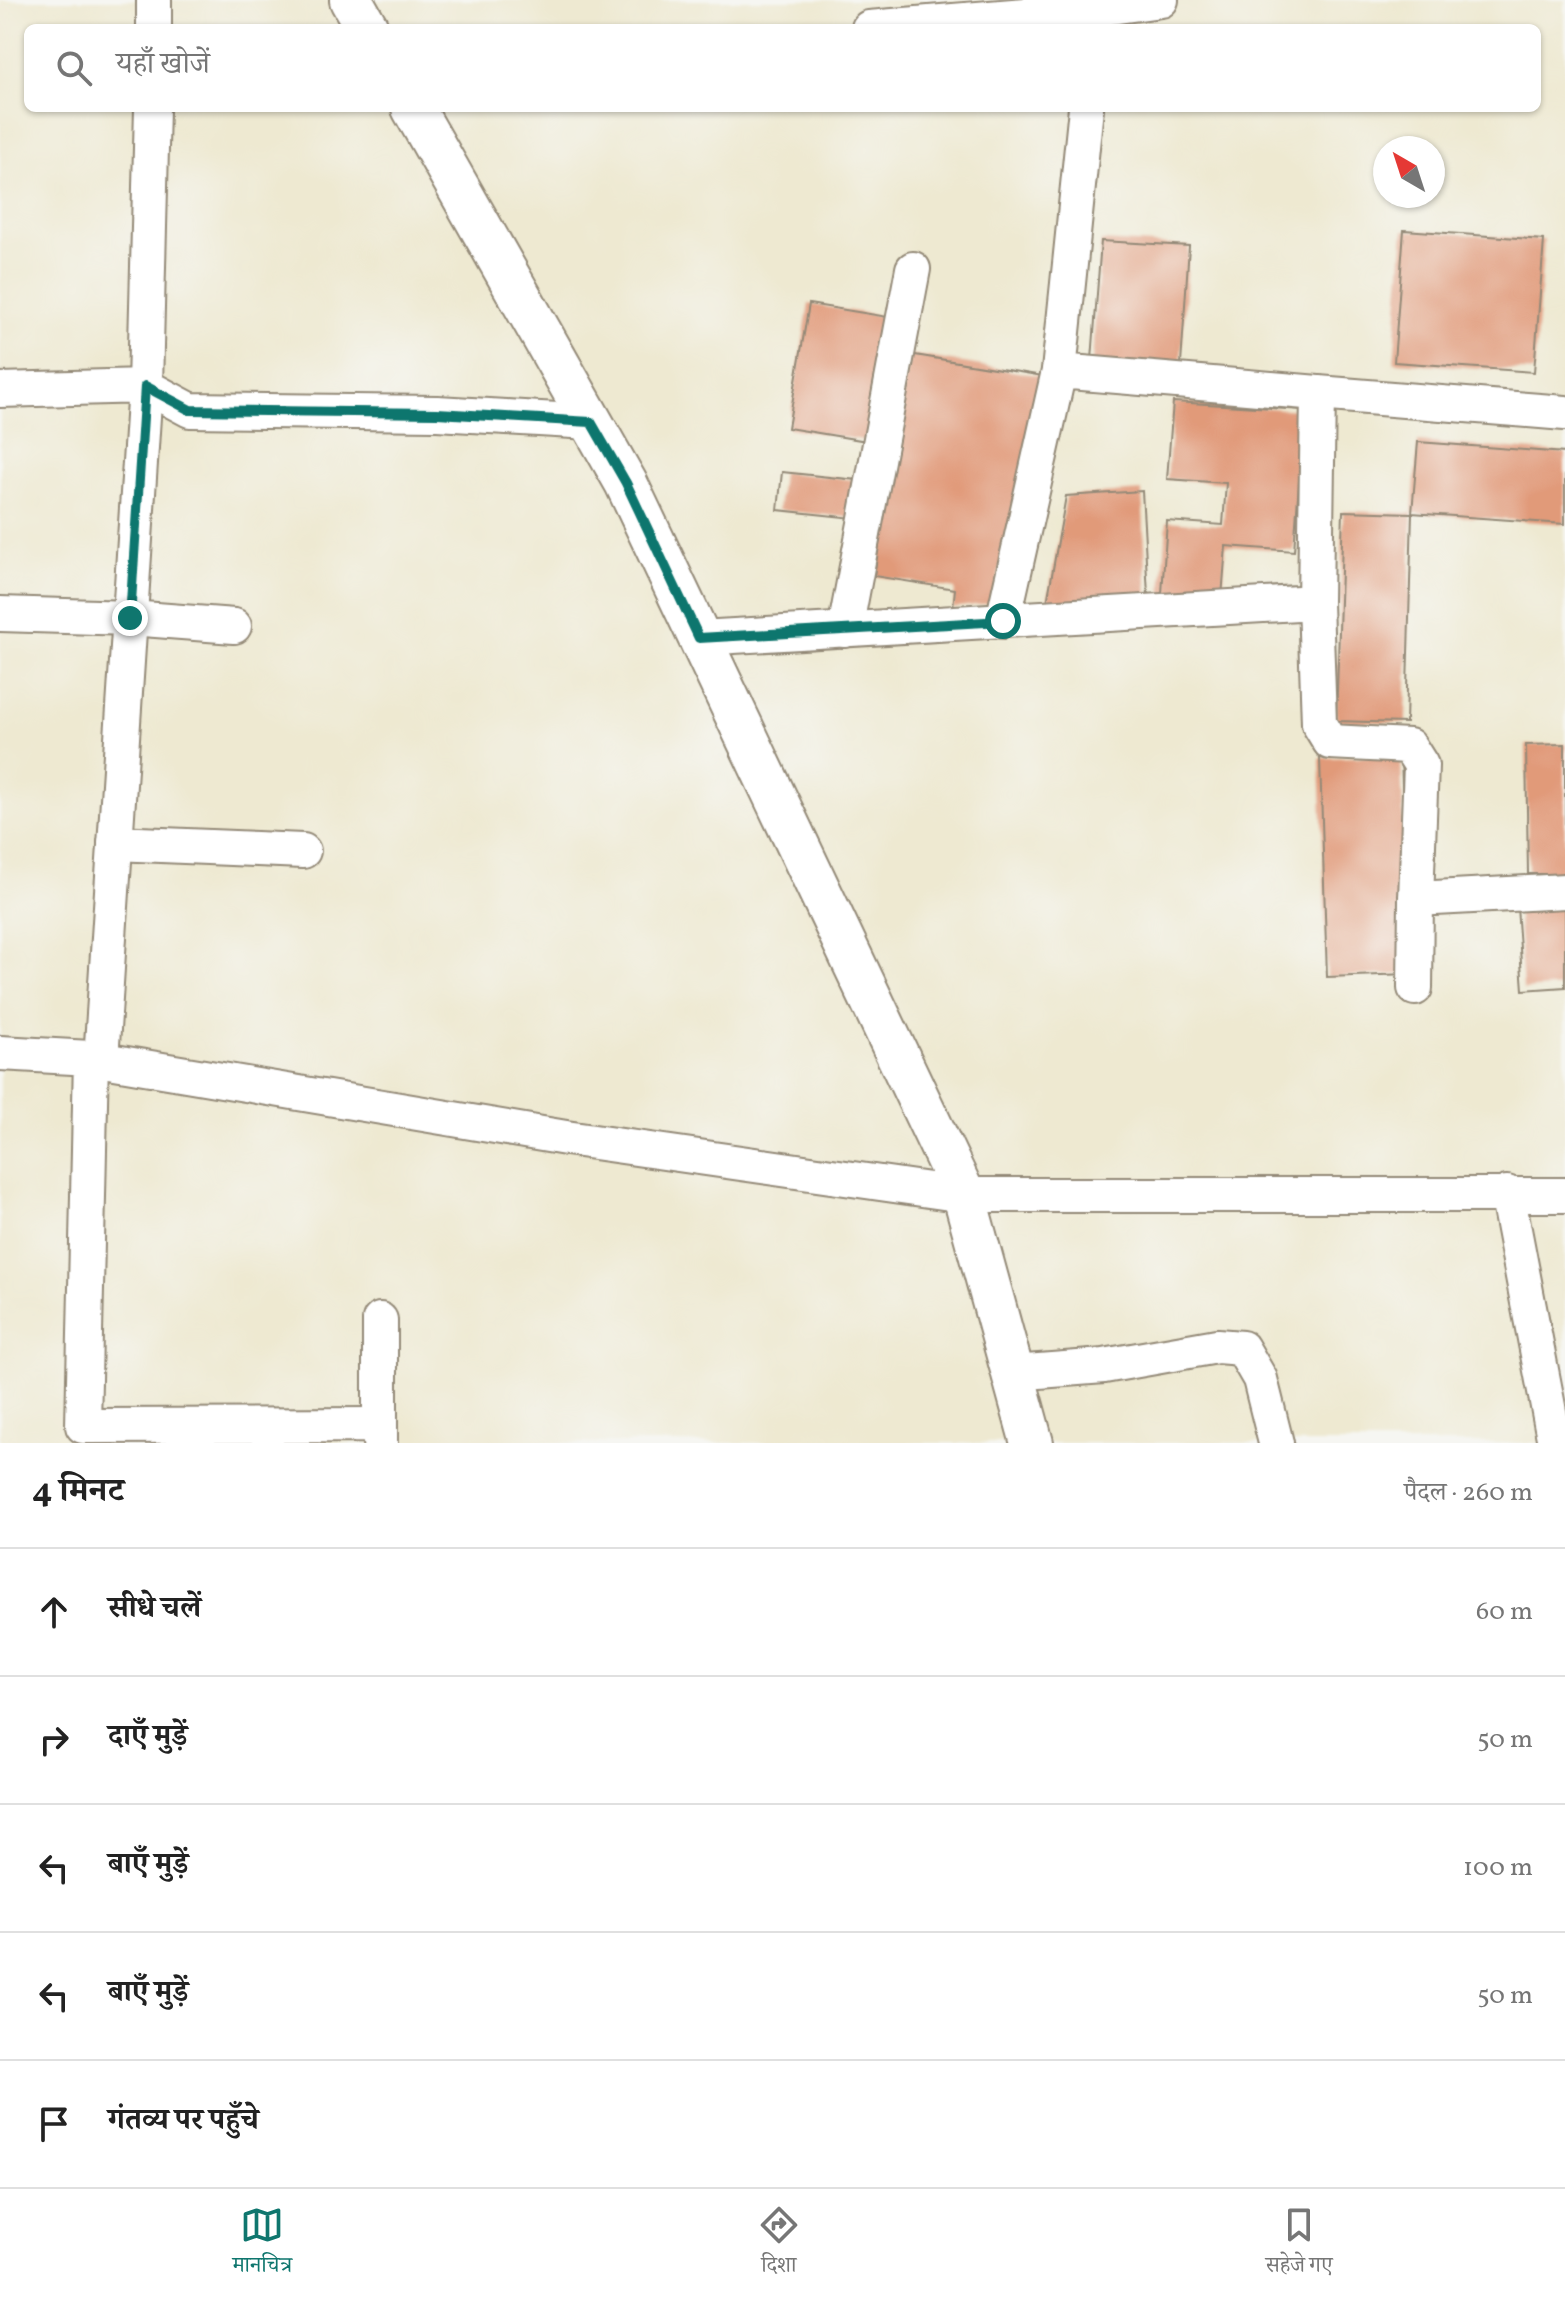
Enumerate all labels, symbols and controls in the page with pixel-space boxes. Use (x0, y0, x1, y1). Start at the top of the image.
search box (24, 24, 1541, 112)
text: यहाँ खोजें (116, 44, 210, 86)
icon: search (52, 46, 96, 90)
north arrow (1373, 136, 1445, 208)
route end (112, 600, 148, 636)
route start (985, 603, 1021, 639)
text: 4 मिनट (32, 1469, 124, 1516)
text: पैदल · 260 m (1404, 1475, 1533, 1511)
text: सीधे चलें (108, 1588, 201, 1630)
icon: ahead (32, 1590, 76, 1634)
text: 60 m (1476, 1594, 1533, 1630)
text: दाएँ मुड़ें (108, 1716, 187, 1758)
icon: right (32, 1718, 76, 1762)
text: 50 m (1477, 1722, 1533, 1758)
text: बाएँ मुड़ें (108, 1844, 188, 1886)
icon: left (32, 1846, 76, 1890)
text: 100 m (1463, 1850, 1533, 1886)
text: बाएँ मुड़ें (108, 1972, 188, 2014)
icon: left (32, 1974, 76, 2018)
text: 50 m (1477, 1978, 1533, 2014)
text: गंतव्य पर पहुँचे (108, 2100, 259, 2142)
icon: arrive (32, 2102, 76, 2146)
tab: मानचित्र (232, 2203, 292, 2286)
tab: दिशा (757, 2203, 801, 2286)
tab: सहेजे गए (1266, 2203, 1333, 2286)

